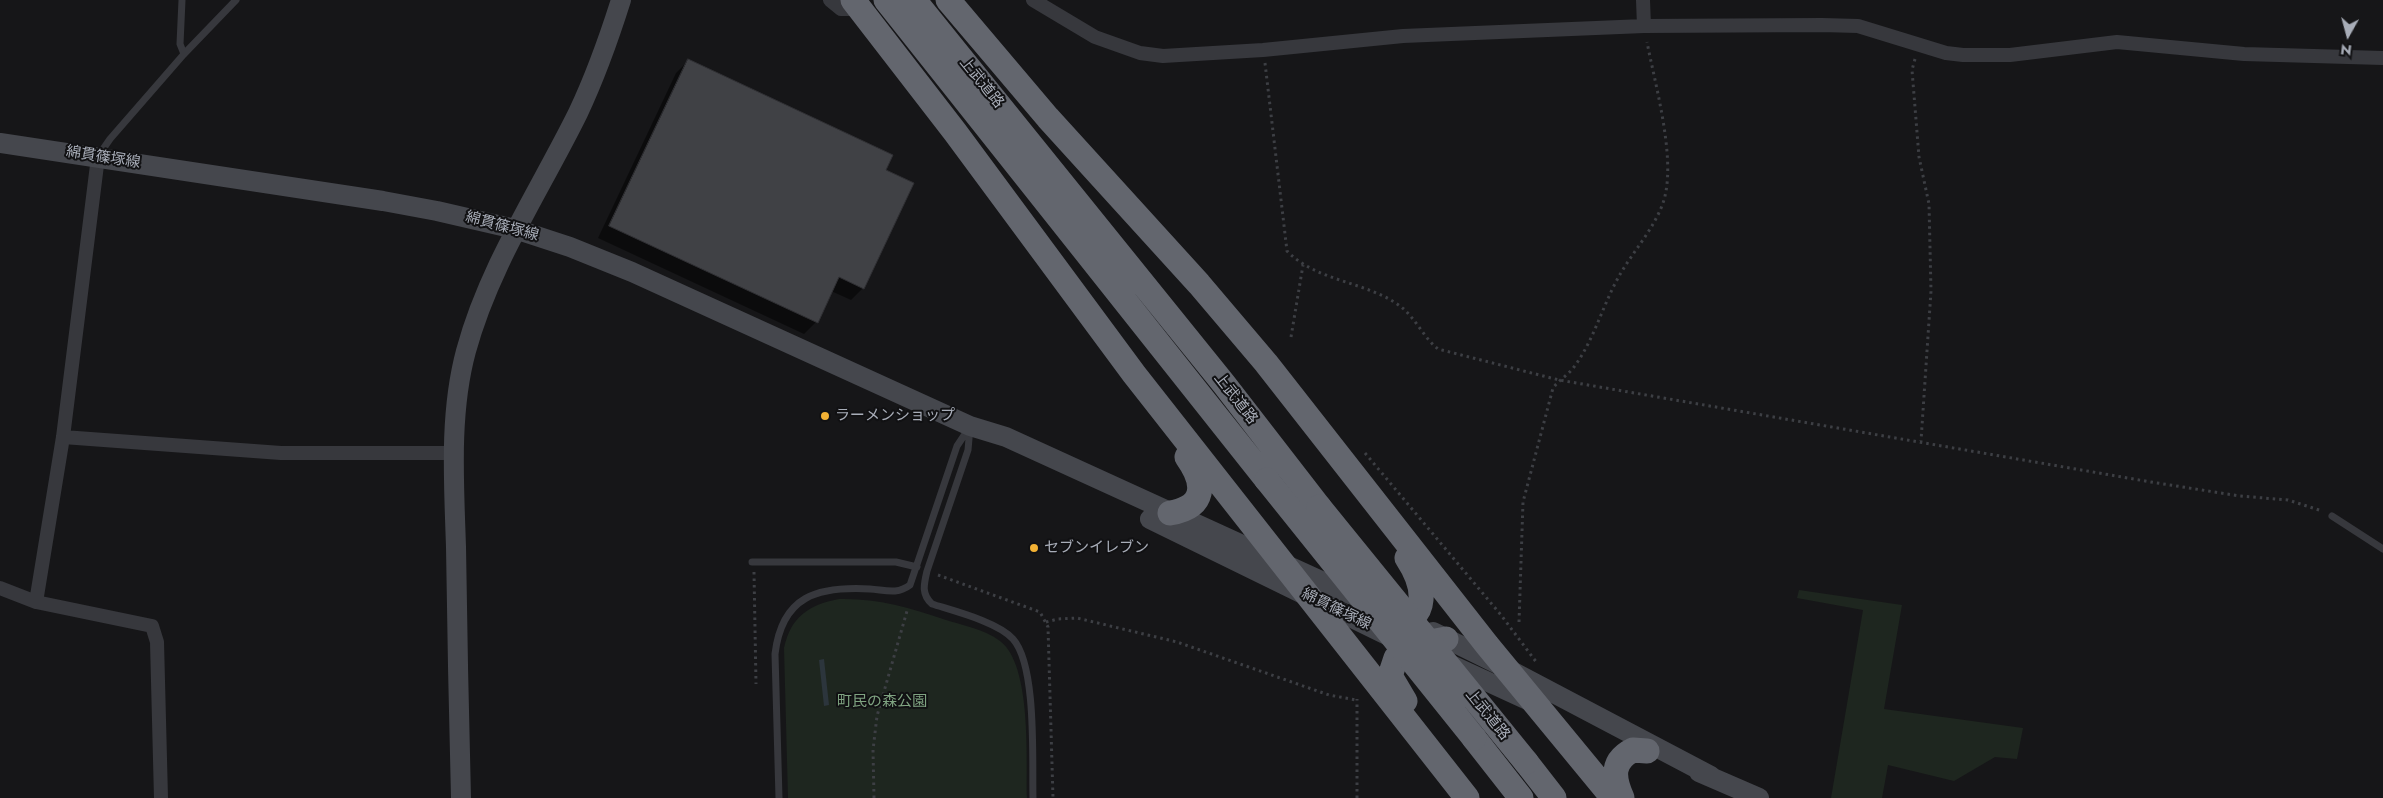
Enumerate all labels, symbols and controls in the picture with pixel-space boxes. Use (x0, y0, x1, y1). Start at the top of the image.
north arrow (2323, 10, 2373, 60)
text: N (2339, 39, 2353, 60)
street label: 上武道路 (955, 54, 1007, 112)
street label: 綿貫篠塚線 (65, 143, 141, 173)
street label: 綿貫篠塚線 (463, 209, 541, 245)
street label: 上武道路 (1209, 370, 1261, 428)
place label: ラーメンショップ (835, 407, 955, 425)
marker: ラーメンショップ (819, 410, 831, 422)
place label: セブンイレブン (1044, 539, 1149, 557)
marker: セブンイレブン (1028, 542, 1040, 554)
street label: 綿貫篠塚線 (1298, 585, 1374, 635)
street label: 上武道路 (1461, 686, 1513, 744)
park label: 町民の森公園 (837, 693, 927, 711)

